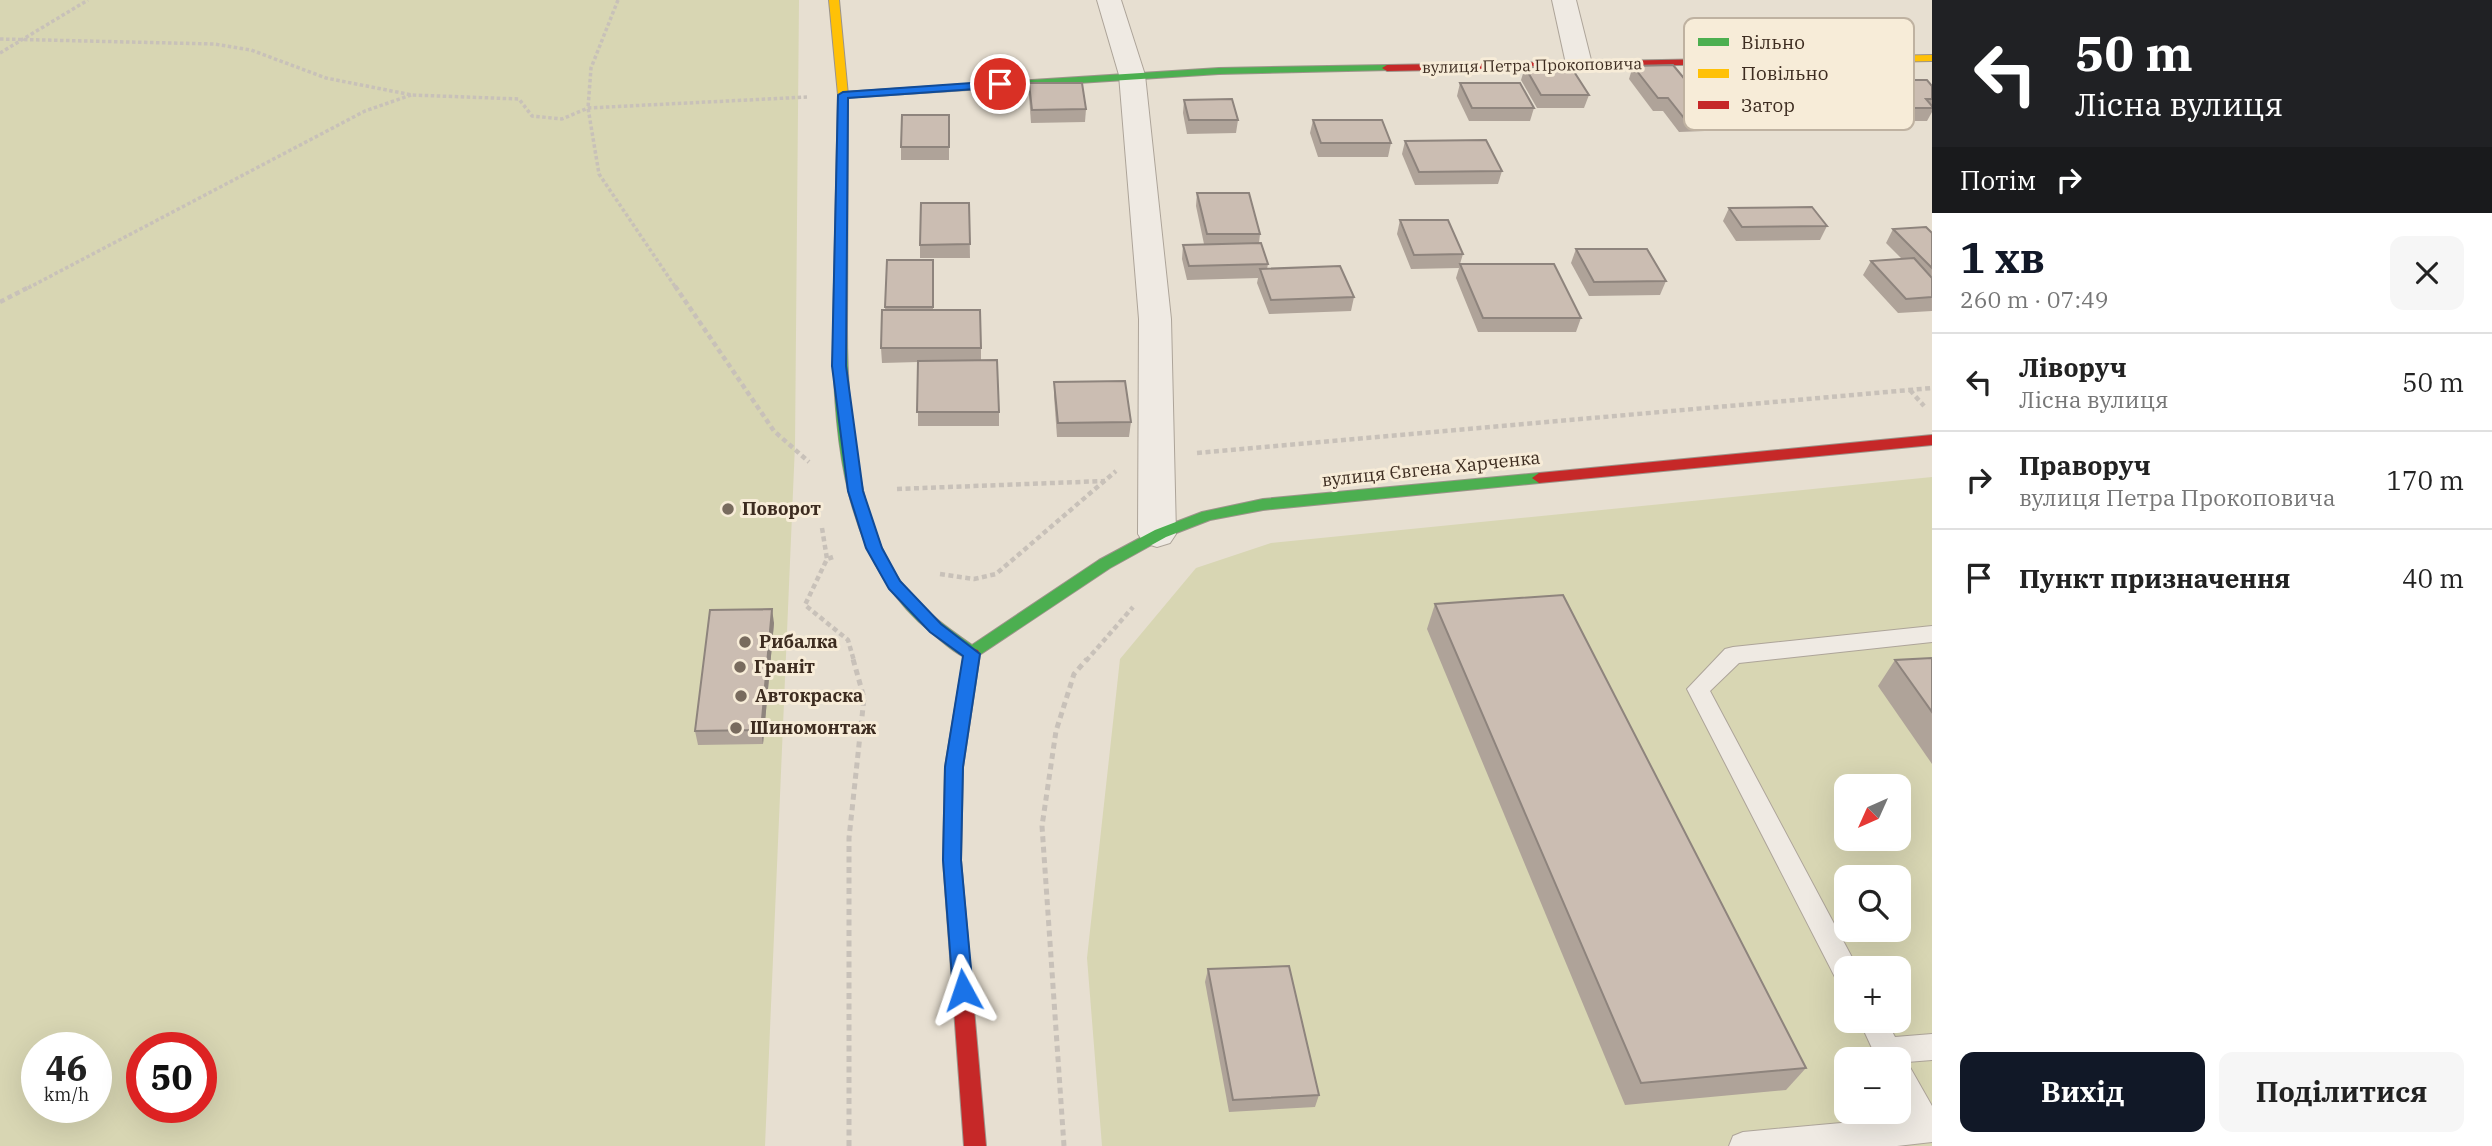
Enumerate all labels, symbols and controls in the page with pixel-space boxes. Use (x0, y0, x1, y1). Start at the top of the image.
legend (1684, 18, 1914, 130)
text: 50 m (2075, 21, 2193, 84)
icon: left (1960, 28, 2051, 119)
text: Вільно (1741, 30, 1805, 54)
street label: вулиця Петра Прокоповича (1422, 53, 1642, 77)
pin (970, 54, 1030, 114)
text: Повільно (1741, 61, 1828, 85)
icon: arrive (981, 65, 1019, 103)
text: Лісна вулиця (2075, 83, 2283, 125)
text: Затор (1741, 93, 1795, 117)
icon: right (2050, 161, 2088, 199)
text: Потім (1960, 163, 2036, 197)
text: 1 хв (1960, 230, 2045, 285)
button: close (2390, 236, 2464, 310)
text: 260 m · 07:49 (1960, 284, 2109, 314)
text: Ліворуч (2019, 350, 2127, 384)
icon: left (1960, 363, 1998, 401)
text: 50 m (2402, 365, 2464, 399)
text: Лісна вулиця (2019, 384, 2169, 414)
street label: вулиця Євгена Харченка (1321, 446, 1542, 491)
text: Праворуч (2019, 448, 2151, 482)
icon: right (1960, 461, 1998, 499)
text: 170 m (2386, 463, 2464, 497)
text: вулиця Петра Прокоповича (2019, 482, 2335, 512)
place label: Поворот (742, 497, 821, 520)
marker: Поворот (720, 501, 736, 517)
icon: arrive (1960, 559, 1998, 597)
text: Пункт призначення (2019, 561, 2291, 595)
text: 40 m (2402, 561, 2464, 595)
place label: Рибалка (759, 630, 838, 653)
marker: Рибалка (737, 634, 753, 650)
place label: Граніт (754, 655, 815, 678)
marker: Граніт (732, 659, 748, 675)
place label: Автокраска (755, 684, 863, 707)
marker: Автокраска (733, 688, 749, 704)
place label: Шиномонтаж (750, 716, 877, 739)
marker: Шиномонтаж (728, 720, 744, 736)
north arrow (1834, 774, 1911, 850)
map controls (1834, 774, 1911, 1124)
button: search (1834, 865, 1911, 942)
position arrow (926, 953, 1000, 1027)
button: + (1834, 956, 1911, 1033)
speed limit sign: 50 (126, 1032, 217, 1123)
text: 46 (45, 1045, 88, 1091)
button: − (1834, 1047, 1911, 1124)
button: Вихід (1960, 1052, 2205, 1132)
button: Поділитися (2219, 1052, 2464, 1132)
text: km/h (44, 1083, 89, 1106)

